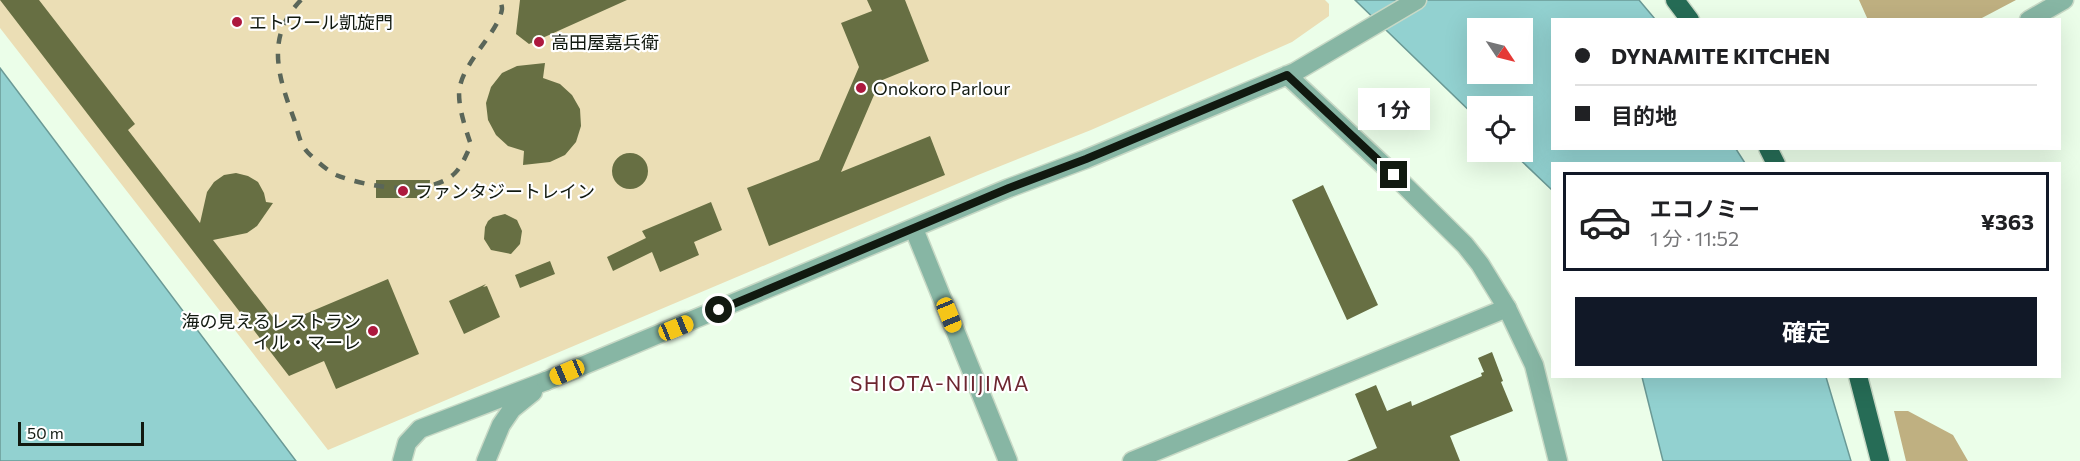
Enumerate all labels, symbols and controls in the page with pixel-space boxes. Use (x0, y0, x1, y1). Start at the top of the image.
place label: エトワール凱旋門 (249, 11, 393, 33)
marker: エトワール凱旋門 (230, 15, 244, 29)
north arrow (1467, 18, 1533, 84)
map controls (1467, 18, 1533, 162)
place label: 高田屋嘉兵衛 (551, 31, 659, 53)
marker: 高田屋嘉兵衛 (532, 35, 546, 49)
text: DYNAMITE KITCHEN (1611, 42, 1830, 69)
place label: Onokoro Parlour (873, 77, 1010, 99)
marker: Onokoro Parlour (854, 81, 868, 95)
callout: 1 分 (1358, 88, 1430, 130)
button: locate (1467, 96, 1533, 162)
text: 1 分 (1378, 97, 1410, 121)
text: 目的地 (1611, 102, 1677, 129)
route end (1380, 161, 1407, 188)
place label: ファンタジートレイン (415, 180, 595, 202)
marker: ファンタジートレイン (396, 184, 410, 198)
icon: car (1578, 195, 1632, 249)
text: エコノミー (1650, 195, 1760, 222)
text: ¥363 (1981, 208, 2034, 235)
text: 1 分 · 11:52 (1650, 226, 1739, 250)
car (934, 295, 964, 335)
route start (705, 296, 732, 323)
button: 確定 (1575, 297, 2037, 366)
place label: 海の見えるレストラン イル・マーレ (182, 310, 361, 353)
car (656, 313, 696, 343)
marker: 海の見えるレストラン イル・マーレ (366, 324, 380, 338)
car (547, 357, 587, 387)
district label: SHIOTA-NIIJIMA (850, 370, 1030, 395)
scale bar (18, 419, 144, 446)
text: 50 m (27, 423, 64, 442)

